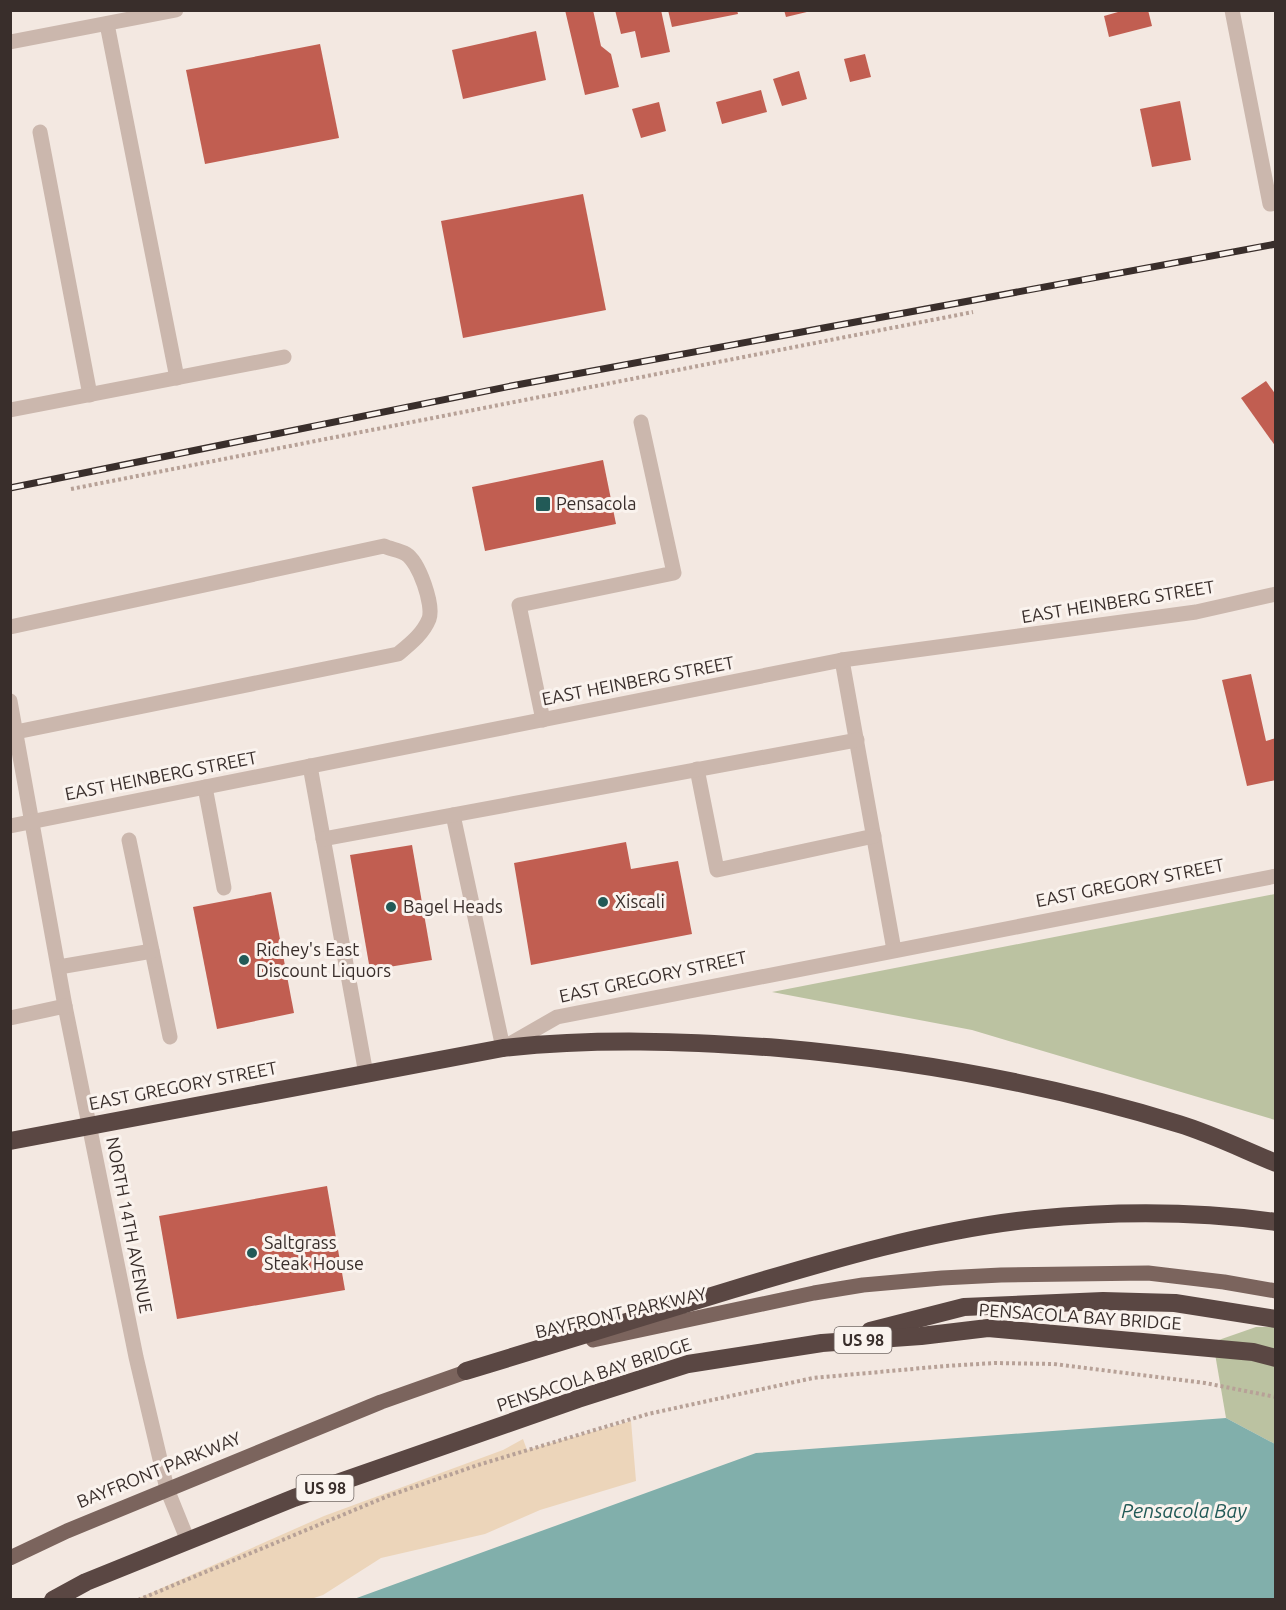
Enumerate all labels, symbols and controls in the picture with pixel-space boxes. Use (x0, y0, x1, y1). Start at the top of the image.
place label: Pensacola (556, 493, 637, 513)
marker: Pensacola (534, 495, 552, 513)
street label: EAST HEINBERG STREET (1020, 576, 1216, 626)
street label: EAST HEINBERG STREET (540, 652, 736, 708)
street label: EAST HEINBERG STREET (63, 747, 259, 803)
street label: EAST GREGORY STREET (1034, 854, 1226, 910)
place label: Xiscali (615, 891, 665, 911)
marker: Xiscali (596, 895, 610, 909)
place label: Bagel Heads (403, 896, 503, 916)
marker: Bagel Heads (384, 900, 398, 914)
place label: Richey's East Discount Liquors (256, 939, 391, 980)
street label: EAST GREGORY STREET (557, 946, 748, 1006)
marker: Richey's East Discount Liquors (237, 953, 251, 967)
street label: EAST GREGORY STREET (87, 1057, 279, 1113)
street label: NORTH 14TH AVENUE (103, 1135, 157, 1315)
place label: Saltgrass Steak House (264, 1232, 364, 1273)
marker: Saltgrass Steak House (245, 1246, 259, 1260)
street label: BAYFRONT PARKWAY (533, 1282, 709, 1341)
street label: PENSACOLA BAY BRIDGE (978, 1299, 1182, 1333)
road number: US 98 (834, 1327, 892, 1353)
street label: PENSACOLA BAY BRIDGE (494, 1333, 693, 1415)
street label: BAYFRONT PARKWAY (74, 1427, 244, 1511)
road number: US 98 (296, 1475, 354, 1501)
water label: Pensacola Bay (1121, 1499, 1247, 1522)

